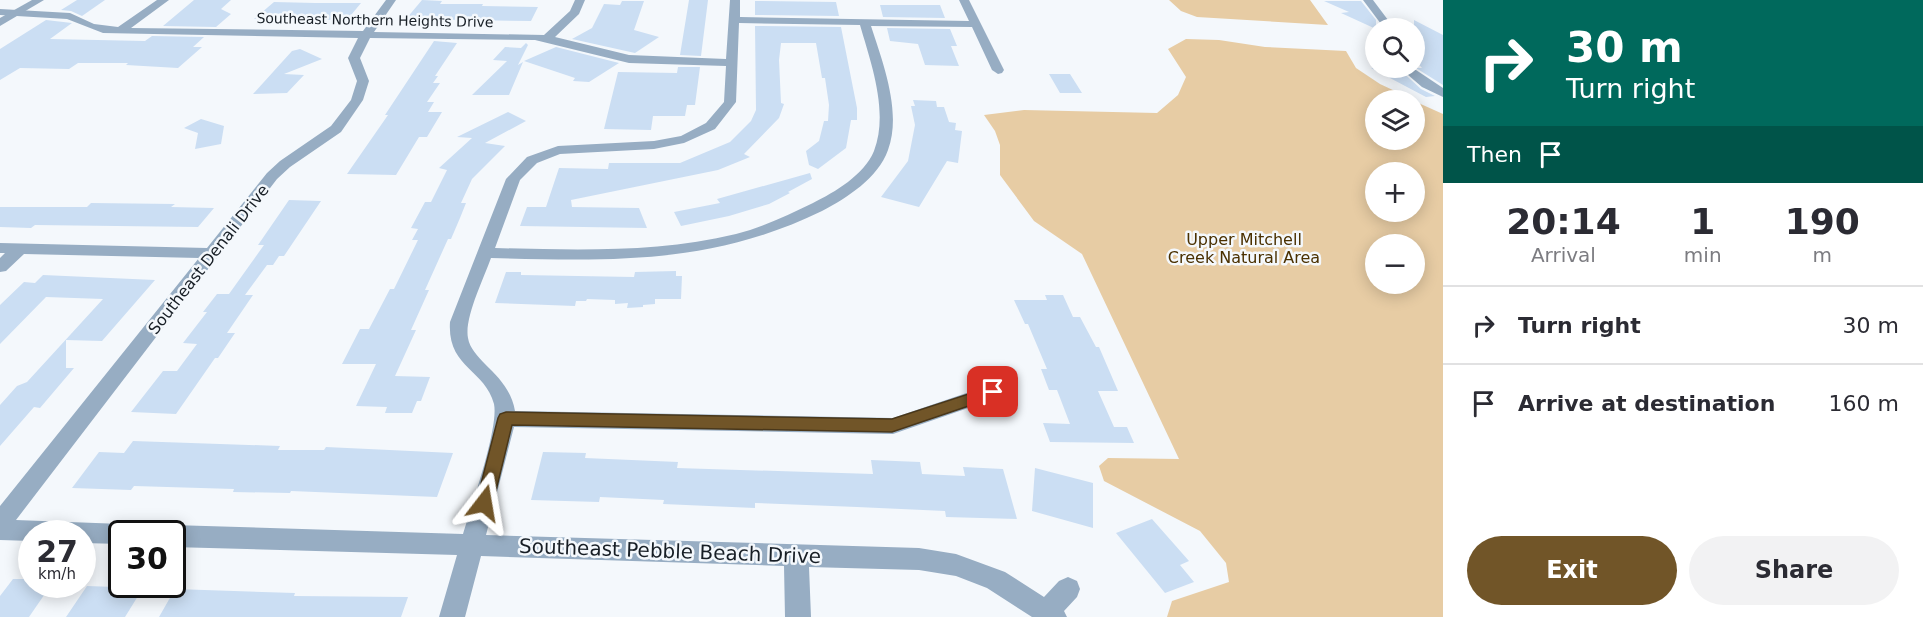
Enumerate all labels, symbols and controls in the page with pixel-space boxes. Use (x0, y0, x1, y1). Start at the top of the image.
street label: Southeast Northern Heights Drive (256, 10, 494, 30)
map controls (1365, 18, 1425, 294)
button: search (1365, 18, 1425, 78)
text: 30 m (1566, 23, 1683, 72)
icon: right (1467, 24, 1545, 102)
text: Turn right (1566, 73, 1695, 104)
button: layers (1365, 90, 1425, 150)
icon: arrive (1534, 138, 1567, 171)
text: Then (1467, 142, 1522, 167)
button: + (1365, 162, 1425, 222)
street label: Southeast Denali Drive (144, 181, 273, 338)
text: 20:14 (1506, 201, 1621, 242)
text: 1 (1690, 201, 1715, 242)
text: 190 (1785, 201, 1860, 242)
park label: Upper Mitchell Creek Natural Area (1168, 230, 1320, 267)
button: − (1365, 234, 1425, 294)
text: Arrival (1531, 243, 1596, 267)
text: min (1684, 243, 1722, 267)
text: m (1813, 243, 1832, 267)
icon: right (1467, 309, 1500, 342)
text: Turn right (1518, 313, 1641, 338)
text: 30 m (1843, 313, 1899, 338)
pin (967, 366, 1018, 417)
icon: arrive (976, 375, 1009, 408)
icon: arrive (1467, 387, 1500, 420)
text: Arrive at destination (1518, 391, 1775, 416)
text: 160 m (1829, 391, 1899, 416)
position arrow (452, 471, 516, 535)
speed limit sign: 30 (108, 520, 186, 598)
text: 27 (36, 534, 78, 569)
street label: Southeast Pebble Beach Drive (519, 534, 821, 568)
button: Exit (1467, 536, 1677, 605)
button: Share (1689, 536, 1899, 605)
text: km/h (38, 565, 76, 583)

